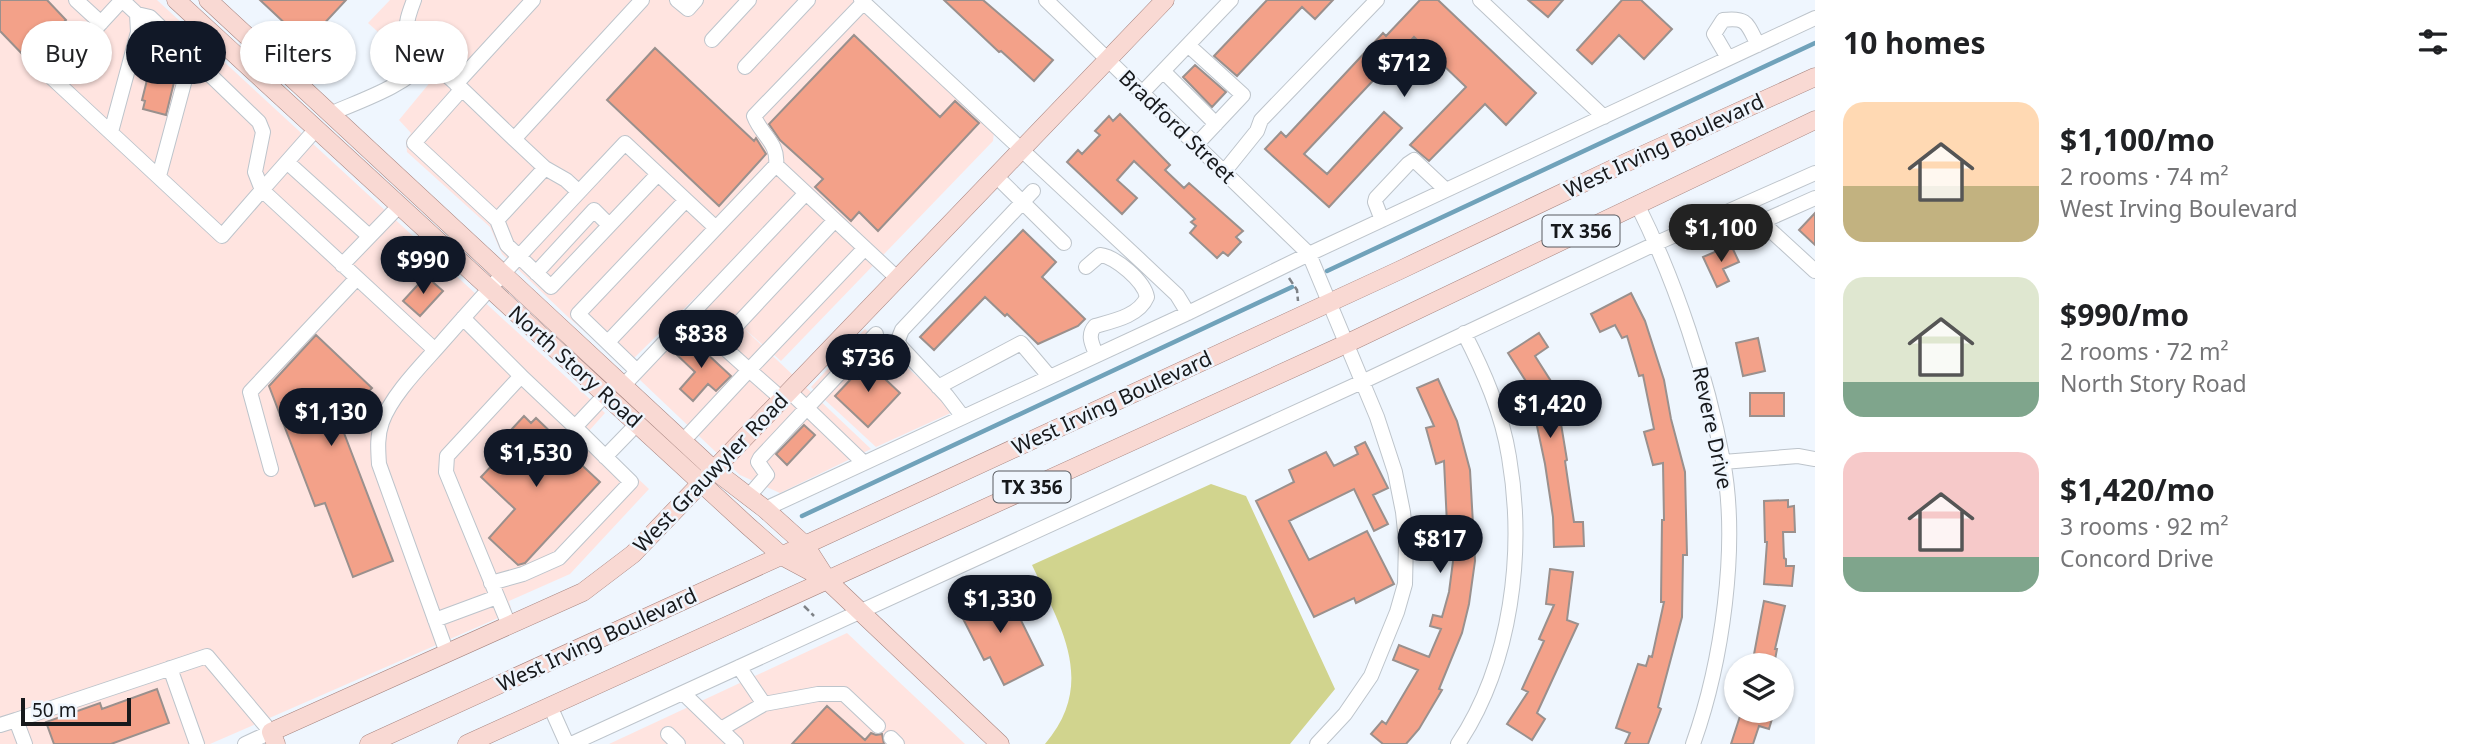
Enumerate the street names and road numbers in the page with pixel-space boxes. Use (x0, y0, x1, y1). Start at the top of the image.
street label: Bradford Street (1113, 63, 1242, 189)
street label: West Irving Boulevard (1559, 87, 1768, 204)
road number: TX 356 (1542, 216, 1620, 246)
street label: North Story Road (503, 299, 648, 434)
street label: West Irving Boulevard (1007, 344, 1216, 461)
street label: Revere Drive (1686, 364, 1740, 492)
street label: West Grauwyler Road (627, 387, 794, 558)
road number: TX 356 (993, 472, 1070, 502)
street label: West Irving Boulevard (492, 581, 701, 698)

